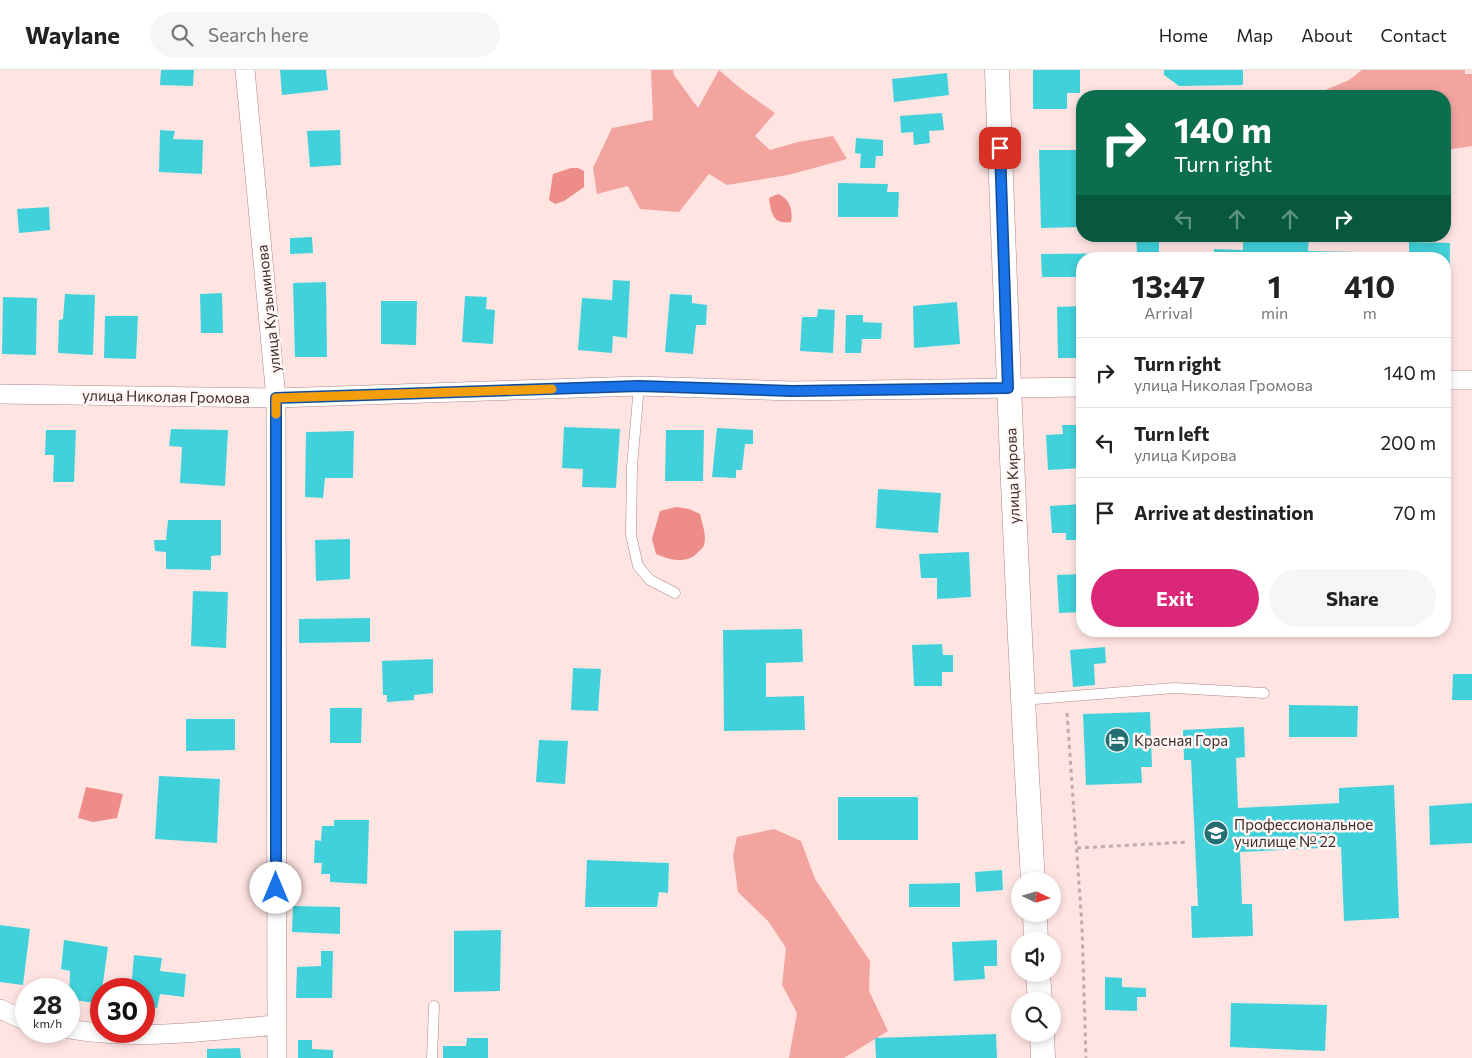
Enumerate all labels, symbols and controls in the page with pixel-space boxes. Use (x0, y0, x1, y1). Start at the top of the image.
search box (150, 12, 500, 57)
text: Waylane (25, 20, 120, 49)
icon: search (168, 21, 196, 49)
text: Search here (208, 23, 308, 46)
text: Home (1159, 24, 1208, 46)
text: Map (1236, 24, 1273, 46)
text: About (1301, 24, 1353, 46)
text: Contact (1381, 24, 1447, 46)
text: 140 m (1174, 107, 1272, 150)
icon: right (1091, 110, 1156, 175)
pin (979, 127, 1021, 169)
icon: arrive (986, 134, 1014, 162)
text: Turn right (1174, 150, 1272, 177)
icon: left (1170, 205, 1198, 233)
icon: ahead (1223, 205, 1251, 233)
icon: ahead (1276, 205, 1304, 233)
icon: right (1329, 205, 1357, 233)
street label: улица Кузьминова (252, 244, 284, 374)
text: 13:47 (1132, 267, 1205, 304)
text: 1 (1268, 267, 1281, 304)
text: 410 (1344, 267, 1395, 304)
text: Arrival (1144, 303, 1193, 322)
text: min (1261, 303, 1288, 322)
text: m (1363, 303, 1377, 322)
text: Turn right (1134, 352, 1221, 375)
icon: right (1091, 359, 1119, 387)
text: 140 m (1384, 361, 1436, 384)
text: улица Николая Громова (1134, 375, 1313, 394)
street label: улица Николая Громова (82, 386, 250, 406)
text: Turn left (1134, 422, 1209, 445)
street label: улица Кирова (1001, 428, 1023, 524)
icon: left (1091, 429, 1119, 457)
text: 200 m (1381, 431, 1436, 454)
text: улица Кирова (1134, 445, 1236, 464)
icon: arrive (1091, 499, 1119, 527)
text: Arrive at destination (1134, 501, 1314, 524)
text: 70 m (1393, 501, 1436, 524)
button: Exit (1091, 569, 1259, 627)
button: Share (1269, 569, 1436, 627)
hotel icon: Красная Гора (1104, 727, 1130, 753)
place label: Красная Гора (1134, 731, 1228, 749)
place label: Профессиональное училище № 22 (1234, 815, 1373, 850)
school or university icon: Профессиональное училище № 22 (1203, 820, 1229, 846)
position arrow (249, 861, 301, 913)
north arrow (1011, 872, 1061, 922)
map controls (1011, 872, 1061, 1042)
button: sound (1011, 932, 1061, 982)
speed limit sign: 30 (90, 978, 155, 1043)
text: 28 (33, 989, 62, 1019)
button: search (1011, 992, 1061, 1042)
text: km/h (33, 1016, 62, 1030)

